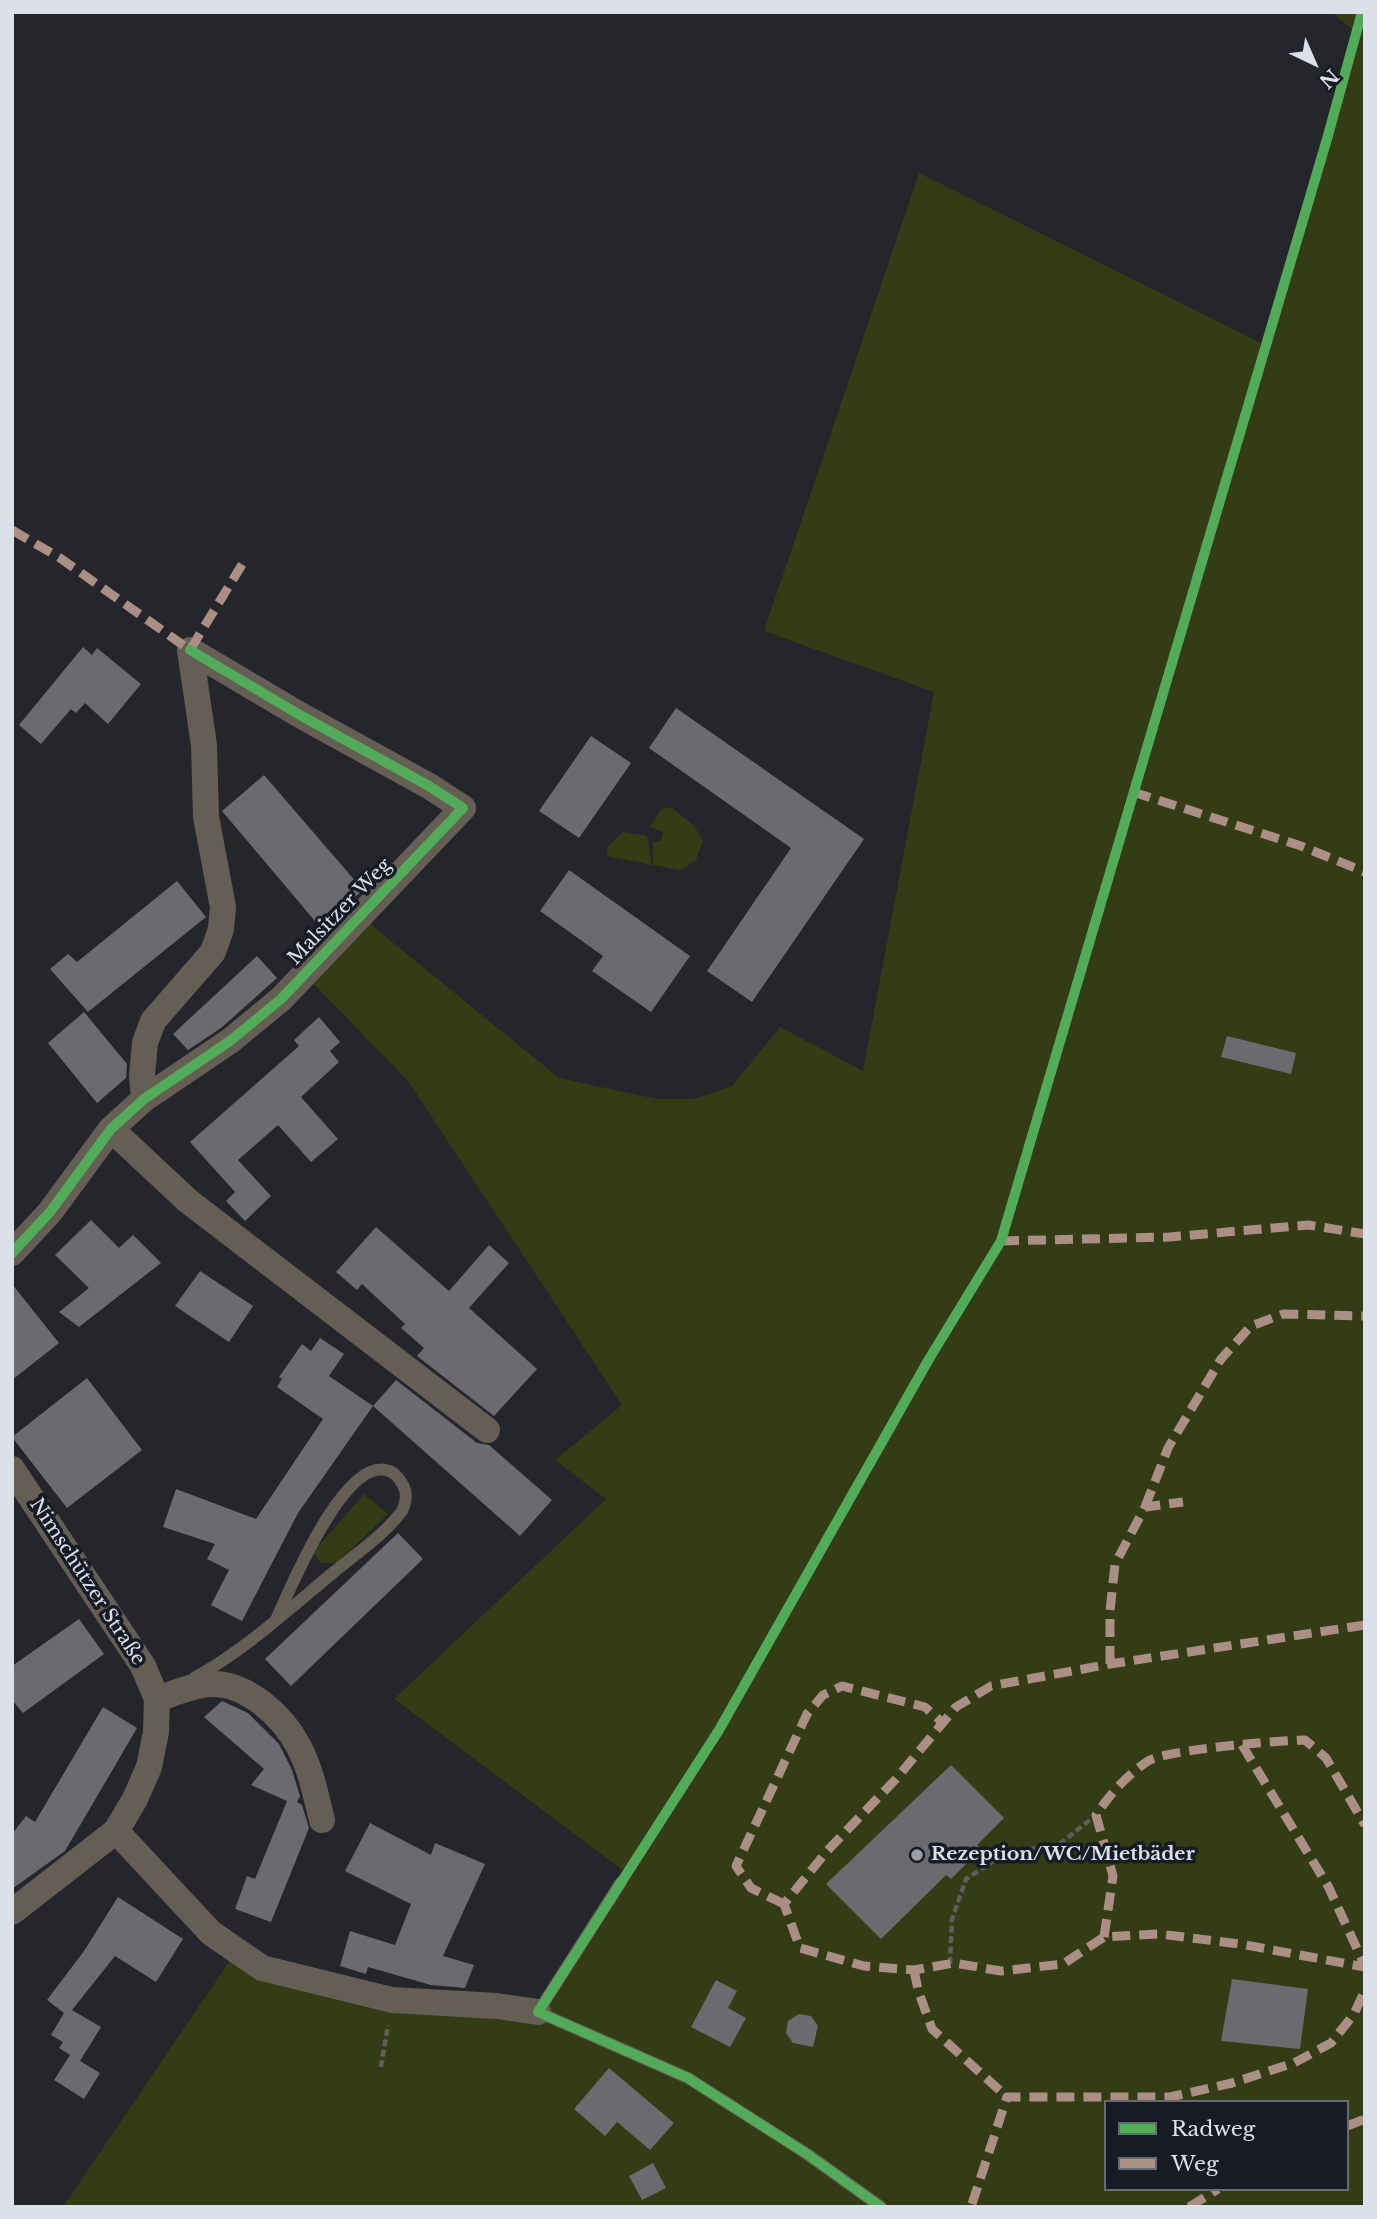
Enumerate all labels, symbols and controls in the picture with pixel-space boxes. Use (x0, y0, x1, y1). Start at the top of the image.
north arrow (1279, 28, 1349, 98)
text: N (1315, 64, 1343, 93)
street label: Malsitzer Weg (284, 854, 396, 970)
street label: Nimschützer Straße (25, 1494, 149, 1670)
place label: Rezeption/WC/Mietbäder (931, 1844, 1195, 1866)
marker: Rezeption/WC/Mietbäder (909, 1847, 925, 1863)
legend (1104, 2100, 1349, 2191)
text: Radweg (1171, 2116, 1255, 2142)
text: Weg (1171, 2151, 1219, 2177)

